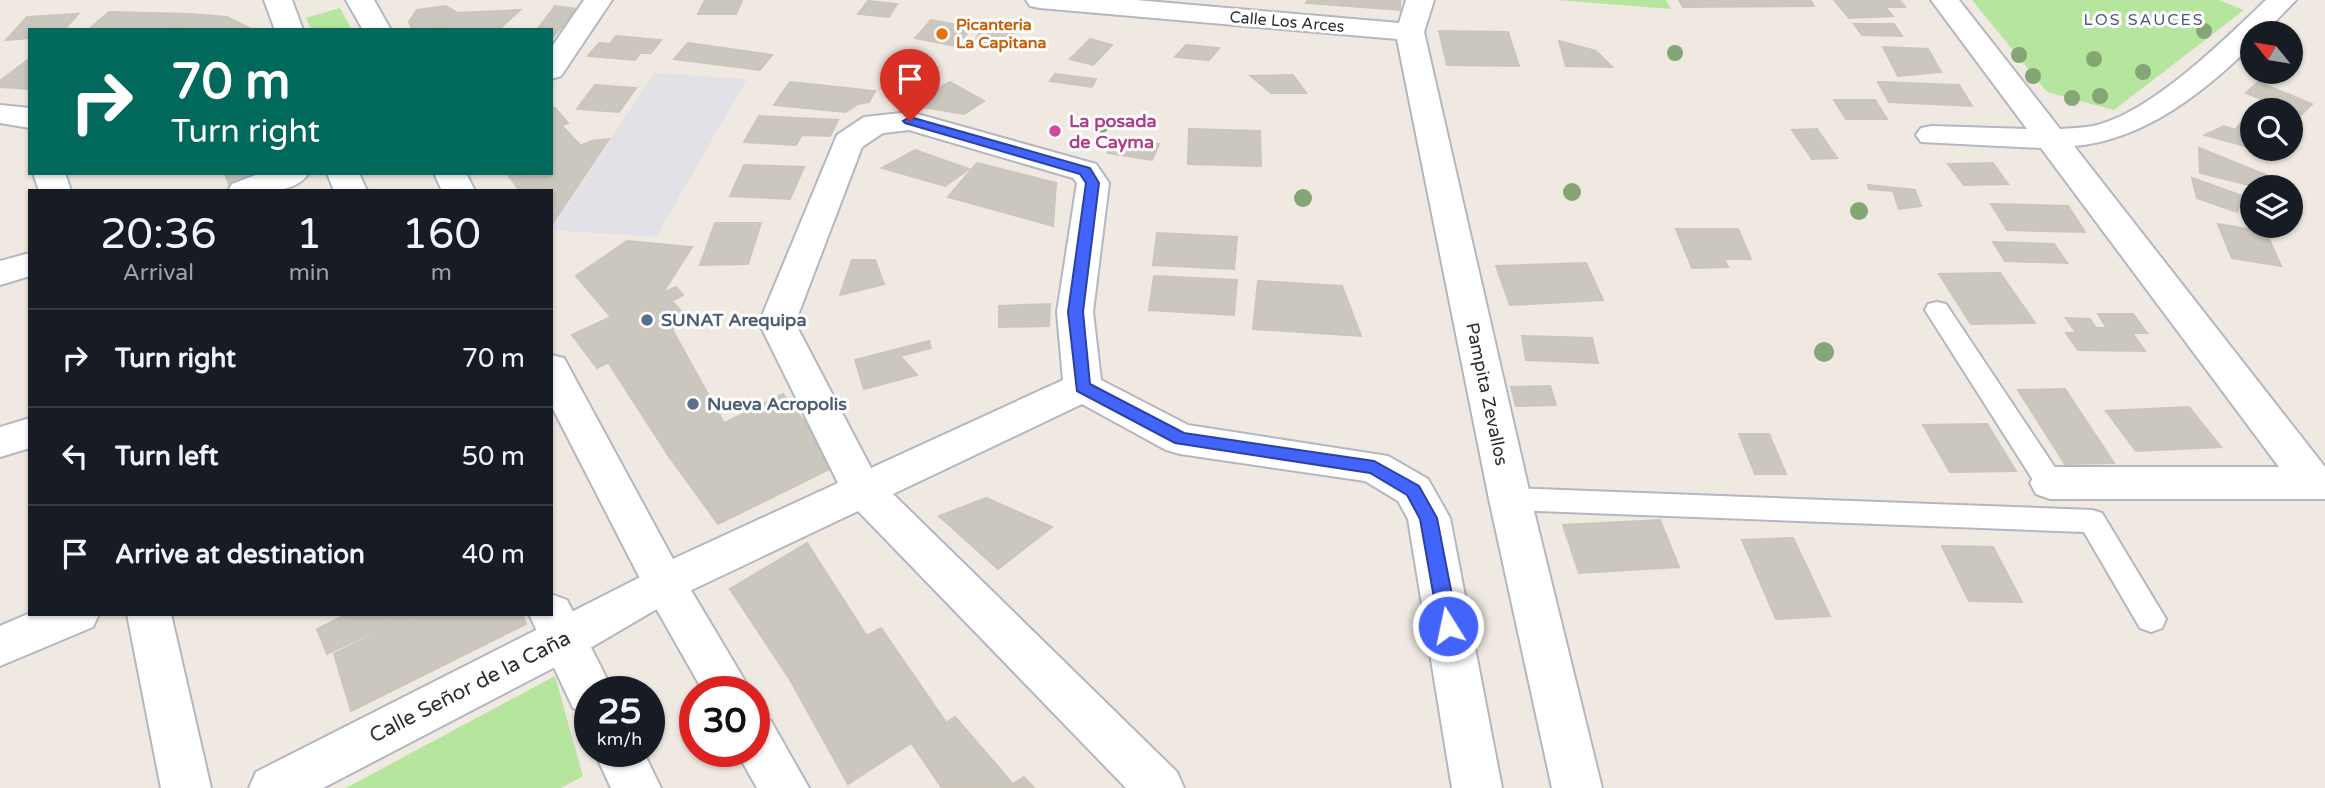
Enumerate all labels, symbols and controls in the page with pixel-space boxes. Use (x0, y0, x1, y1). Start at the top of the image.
street label: Calle Los Arces (1229, 7, 1345, 37)
district label: LOS SAUCES (2083, 10, 2205, 30)
place label: Picanteria La Capitana (956, 15, 1046, 53)
north arrow (2240, 21, 2303, 84)
map controls (2240, 21, 2303, 238)
marker: Picanteria La Capitana (934, 26, 950, 42)
pin (880, 49, 940, 121)
text: 70 m (171, 53, 290, 112)
icon: right (56, 56, 147, 147)
icon: arrive (891, 60, 929, 98)
button: search (2240, 98, 2303, 161)
place label: La posada de Cayma (1069, 110, 1157, 153)
text: Turn right (171, 113, 320, 151)
marker: La posada de Cayma (1047, 123, 1063, 139)
button: layers (2240, 175, 2303, 238)
text: 20:36 (100, 209, 217, 260)
text: 1 (296, 209, 322, 260)
text: 160 (402, 209, 481, 260)
text: Arrival (123, 259, 194, 287)
text: min (289, 259, 330, 287)
text: m (431, 259, 452, 287)
place label: SUNAT Arequipa (661, 309, 807, 331)
marker: SUNAT Arequipa (639, 312, 655, 328)
street label: Pampita Zevallos (1461, 321, 1513, 467)
icon: right (56, 339, 94, 377)
text: Turn right (115, 343, 236, 374)
text: 70 m (462, 343, 525, 374)
place label: Nueva Acropolis (707, 393, 847, 415)
marker: Nueva Acropolis (685, 396, 701, 412)
icon: left (56, 437, 94, 475)
text: Turn left (115, 441, 218, 472)
text: 50 m (462, 441, 525, 472)
icon: arrive (56, 535, 94, 573)
text: Arrive at destination (115, 539, 365, 570)
text: 40 m (462, 539, 525, 570)
position arrow (1411, 589, 1485, 663)
street label: Calle Señor de la Caña (365, 625, 575, 749)
speed limit sign: 30 (679, 676, 770, 767)
text: 25 (598, 691, 641, 733)
text: km/h (597, 728, 642, 750)

